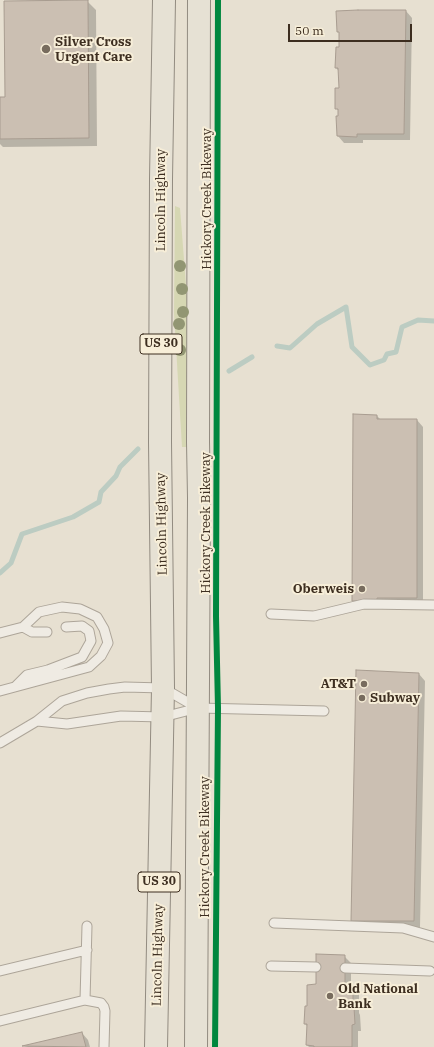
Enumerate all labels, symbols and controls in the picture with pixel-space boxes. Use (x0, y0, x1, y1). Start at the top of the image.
scale bar (290, 16, 414, 42)
text: 50 m (295, 23, 324, 38)
place label: Silver Cross Urgent Care (55, 34, 132, 65)
marker: Silver Cross Urgent Care (40, 43, 52, 55)
street label: Hickory Creek Bikeway (199, 128, 215, 270)
street label: Lincoln Highway (153, 149, 169, 251)
road number: US 30 (140, 334, 182, 354)
street label: Hickory Creek Bikeway (198, 452, 214, 594)
street label: Lincoln Highway (153, 473, 171, 575)
place label: Oberweis (293, 581, 354, 597)
marker: Oberweis (357, 584, 367, 594)
place label: AT&T (321, 676, 356, 692)
marker: AT&T (359, 679, 369, 689)
place label: Subway (370, 690, 420, 706)
marker: Subway (357, 693, 367, 703)
street label: Hickory Creek Bikeway (197, 776, 213, 918)
road number: US 30 (138, 872, 180, 892)
street label: Lincoln Highway (149, 904, 167, 1006)
place label: Old National Bank (338, 981, 418, 1012)
marker: Old National Bank (325, 991, 335, 1001)

